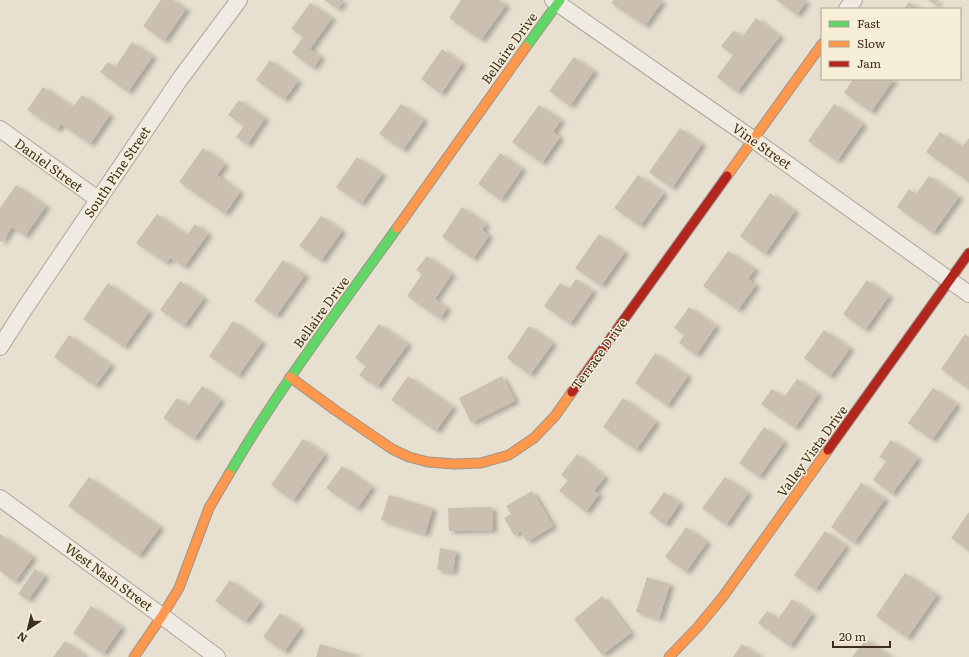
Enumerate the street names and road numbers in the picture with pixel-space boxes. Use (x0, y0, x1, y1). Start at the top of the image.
street label: Bellaire Drive (476, 8, 541, 88)
street label: Vine Street (729, 118, 797, 174)
street label: South Pine Street (79, 121, 155, 221)
street label: Daniel Street (11, 133, 88, 196)
street label: Bellaire Drive (288, 272, 353, 352)
street label: Terrace Drive (566, 314, 631, 393)
street label: Valley Vista Drive (772, 401, 852, 501)
street label: West Nash Street (61, 538, 158, 615)

